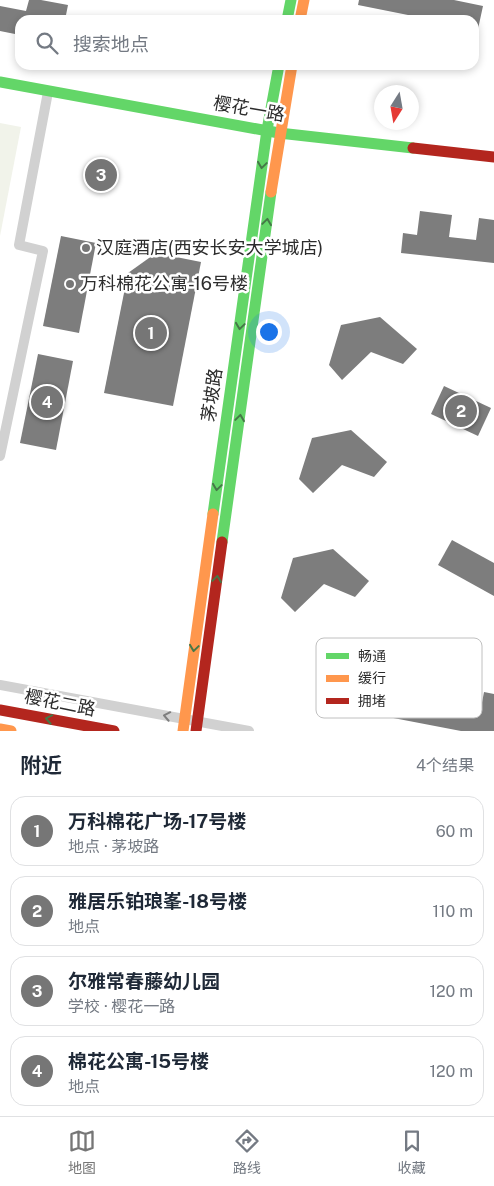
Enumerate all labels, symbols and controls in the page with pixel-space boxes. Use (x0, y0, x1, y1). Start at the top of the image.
search box (15, 15, 479, 70)
icon: search (33, 29, 61, 57)
text: 搜索地点 (73, 33, 149, 55)
north arrow (374, 85, 419, 130)
street label: 樱花一路 (212, 92, 286, 125)
pin: 3 (85, 156, 117, 194)
one-way arrow (257, 161, 268, 169)
one-way arrow (261, 218, 272, 226)
place label: 汉庭酒店(西安长安大学城店) (96, 237, 323, 258)
marker: 汉庭酒店(西安长安大学城店) (80, 242, 92, 254)
place label: 万科棉花公寓-16号楼 (80, 273, 248, 294)
marker: 万科棉花公寓-16号楼 (64, 278, 76, 290)
pin: 1 (135, 314, 167, 352)
your location (256, 319, 282, 345)
one-way arrow (235, 321, 245, 330)
street label: 茅坡路 (197, 367, 226, 423)
pin: 4 (31, 383, 63, 421)
pin: 2 (445, 392, 477, 430)
one-way arrow (234, 413, 245, 421)
one-way arrow (212, 483, 223, 491)
one-way arrow (212, 574, 222, 583)
legend (316, 638, 482, 718)
one-way arrow (190, 643, 200, 652)
text: 畅通 (358, 648, 386, 664)
text: 缓行 (358, 670, 386, 686)
street label: 樱花二路 (23, 685, 97, 720)
text: 拥堵 (358, 693, 386, 709)
one-way arrow (162, 711, 171, 722)
one-way arrow (44, 714, 53, 724)
text: 附近 (20, 753, 62, 778)
text: 4个结果 (416, 756, 474, 775)
text: 万科棉花广场-17号楼 (68, 810, 246, 832)
text: 1 (34, 822, 40, 841)
text: 60 m (436, 822, 473, 841)
text: 地点 · 茅坡路 (68, 837, 159, 856)
text: 雅居乐铂琅峯-18号楼 (68, 890, 247, 912)
text: 2 (32, 902, 42, 921)
text: 110 m (432, 902, 473, 921)
text: 地点 (68, 917, 100, 936)
text: 尔雅常春藤幼儿园 (68, 970, 220, 992)
text: 3 (32, 982, 42, 1001)
text: 120 m (429, 982, 473, 1001)
text: 学校 · 樱花一路 (68, 997, 175, 1016)
text: 棉花公寓-15号楼 (68, 1050, 209, 1072)
text: 4 (32, 1062, 42, 1081)
text: 120 m (429, 1062, 473, 1081)
text: 地点 (68, 1077, 100, 1096)
tab: 地图 (68, 1127, 96, 1177)
tab: 路线 (233, 1127, 261, 1177)
tab: 收藏 (398, 1127, 426, 1177)

